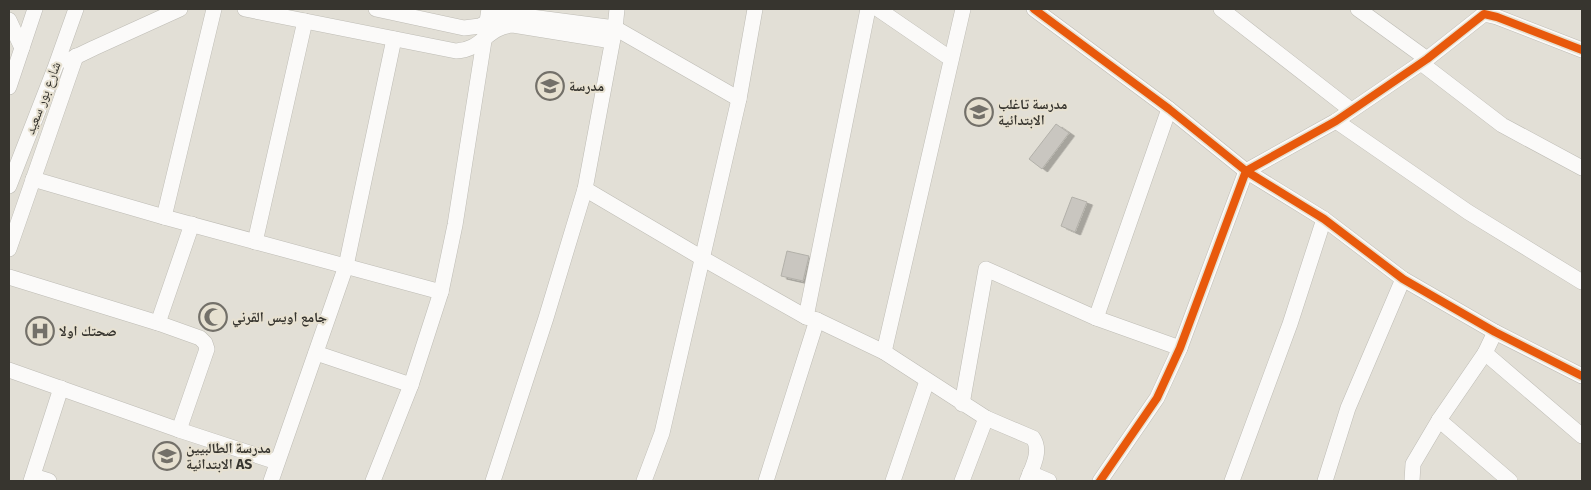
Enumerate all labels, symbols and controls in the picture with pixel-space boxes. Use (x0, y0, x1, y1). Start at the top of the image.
street label: شارع بور سعيد (21, 59, 66, 137)
school or university icon: مدرسة (535, 71, 565, 101)
place label: مدرسة (569, 78, 604, 95)
place label: مدرسة تاغلب الابتدائية (998, 96, 1067, 129)
school or university icon: مدرسة تاغلب الابتدائية (964, 97, 994, 127)
mosque icon: جامع اويس القرني (198, 302, 228, 332)
place label: جامع اويس القرني (232, 309, 327, 328)
hospital icon: صحتك اولا (25, 316, 55, 346)
place label: صحتك اولا (59, 323, 117, 340)
place label: مدرسة الطالبيين الابتدائية AS (186, 440, 271, 473)
school or university icon: مدرسة الطالبيين الابتدائية AS (152, 441, 182, 471)

